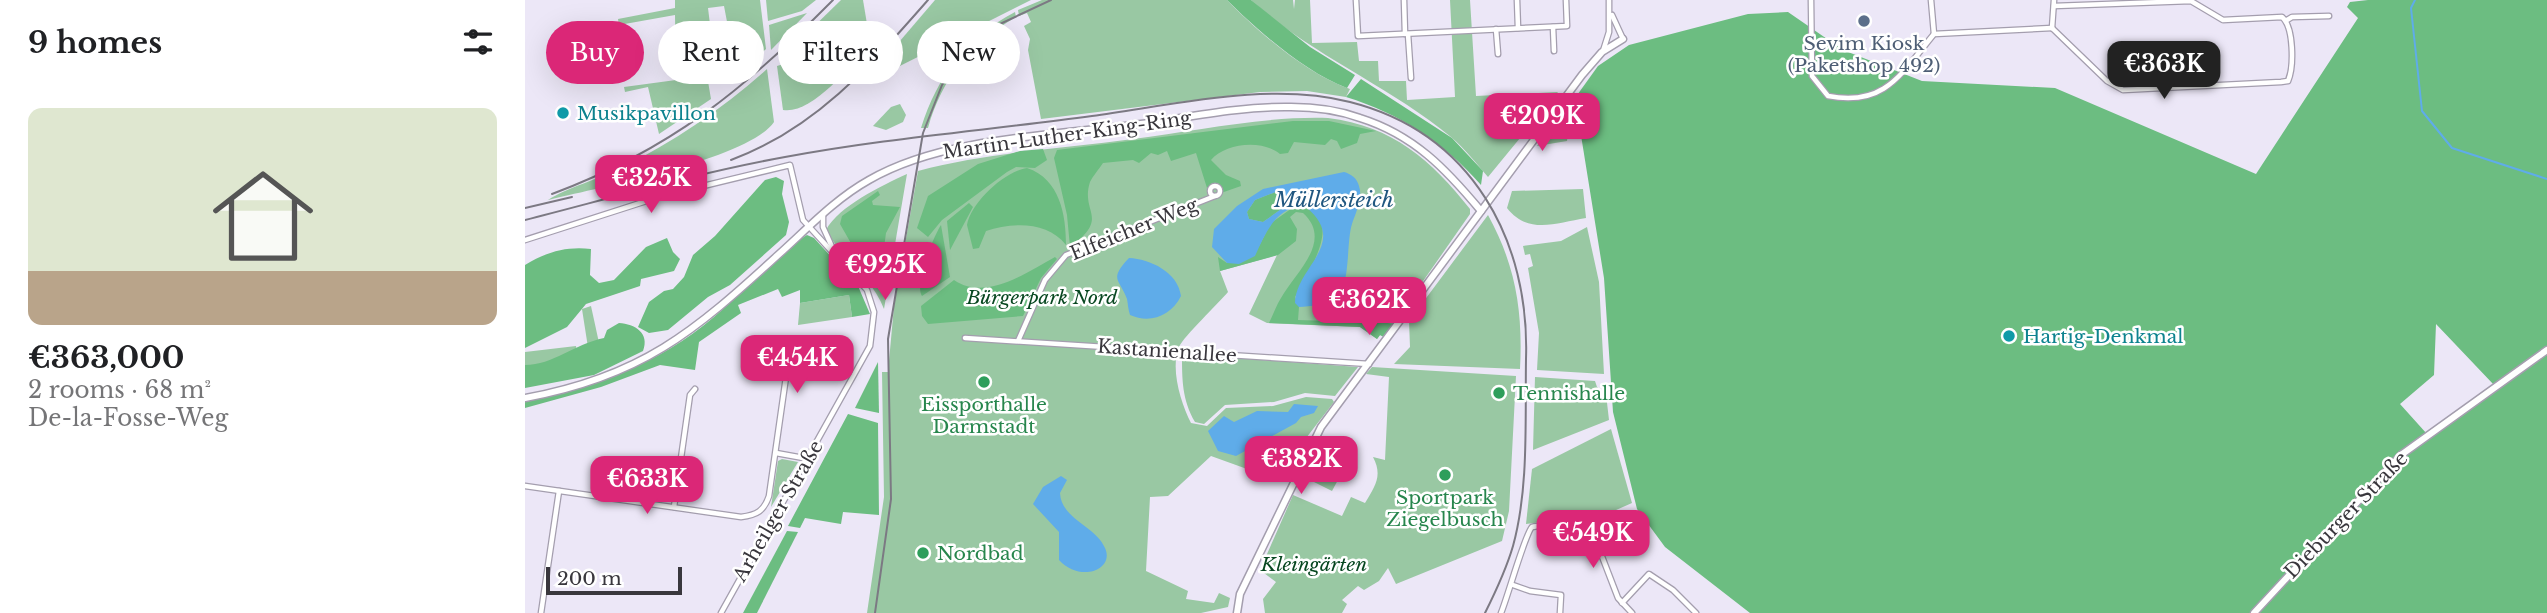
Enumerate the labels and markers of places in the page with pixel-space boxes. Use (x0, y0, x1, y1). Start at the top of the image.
marker: Sevim Kiosk (Paketshop 492) (1856, 13, 1872, 29)
place label: Sevim Kiosk (Paketshop 492) (1788, 32, 1940, 77)
pin: €363K (2115, 42, 2213, 101)
pin: €209K (1493, 94, 1591, 153)
place label: Musikpavillon (577, 102, 716, 125)
marker: Musikpavillon (555, 105, 571, 121)
pin: €325K (602, 156, 700, 215)
pin: €925K (836, 243, 934, 302)
pin: €362K (1320, 278, 1418, 337)
place label: Hartig-Denkmal (2023, 325, 2183, 348)
marker: Hartig-Denkmal (2001, 328, 2017, 344)
pin: €454K (748, 336, 846, 395)
marker: Eissporthalle Darmstadt (976, 374, 992, 390)
place label: Tennishalle (1513, 382, 1625, 405)
marker: Tennishalle (1491, 385, 1507, 401)
place label: Eissporthalle Darmstadt (921, 393, 1047, 438)
pin: €382K (1252, 436, 1350, 496)
pin: €633K (598, 456, 696, 516)
marker: Sportpark Ziegelbusch (1437, 467, 1453, 483)
place label: Sportpark Ziegelbusch (1386, 486, 1504, 531)
pin: €549K (1544, 510, 1642, 570)
place label: Nordbad (937, 542, 1024, 565)
marker: Nordbad (915, 545, 931, 561)

